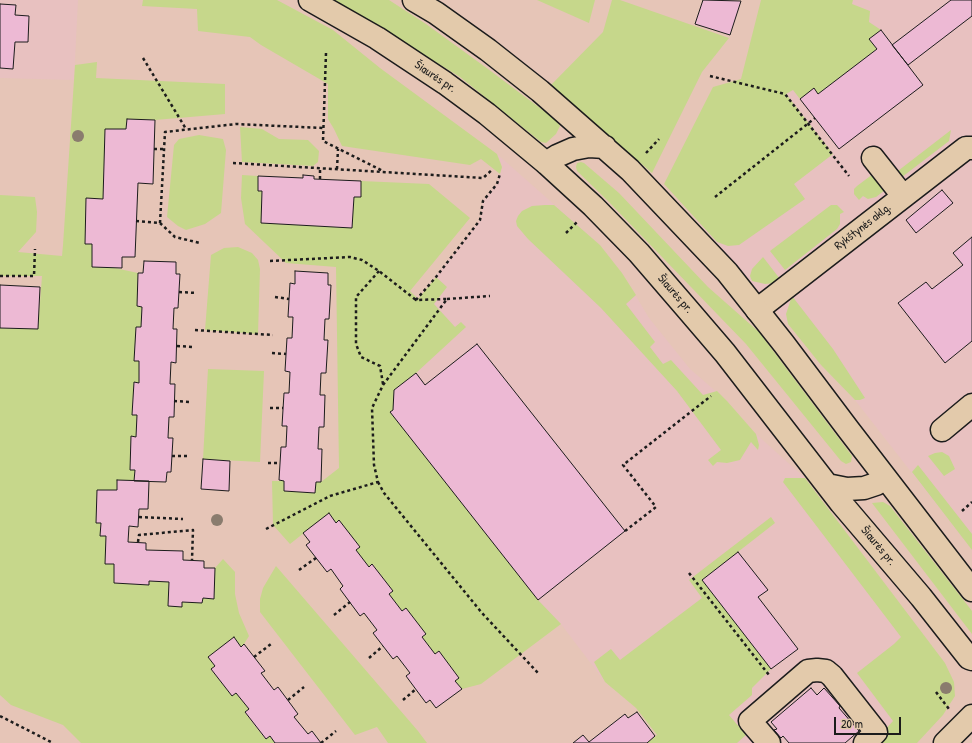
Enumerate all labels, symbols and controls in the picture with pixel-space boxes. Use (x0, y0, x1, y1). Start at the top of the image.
street label: Šiaurės pr. (412, 58, 458, 96)
street label: Rykštynės aklg. (832, 200, 894, 254)
street label: Šiaurės pr. (654, 272, 696, 316)
street label: Šiaurės pr. (857, 523, 899, 569)
scale bar (836, 709, 903, 735)
text: 20 m (841, 715, 863, 732)

